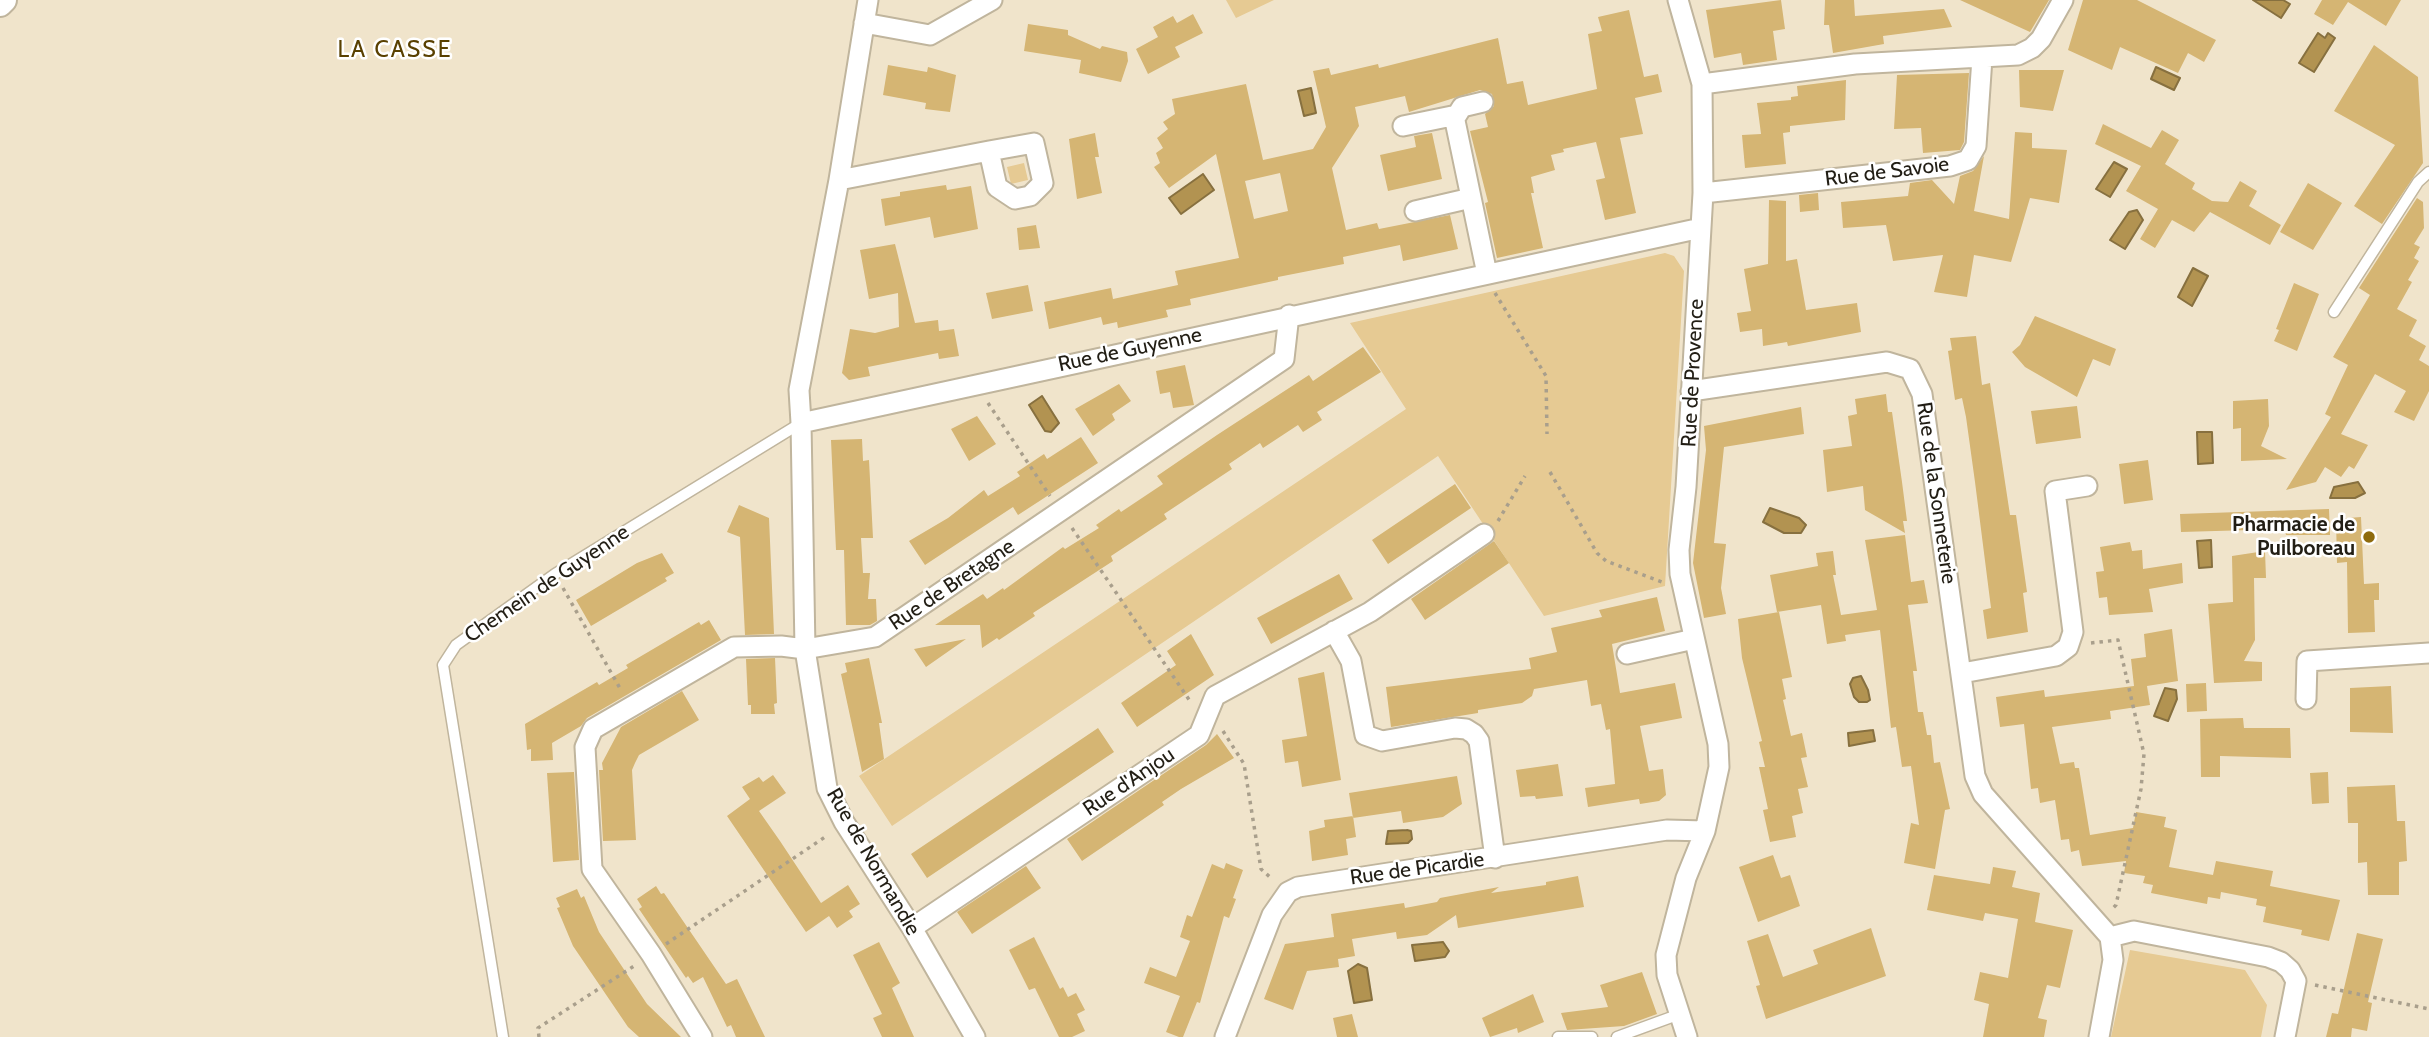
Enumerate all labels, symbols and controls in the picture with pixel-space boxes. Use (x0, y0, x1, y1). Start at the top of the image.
district label: LA CASSE (339, 36, 451, 64)
street label: Rue de Savoie (1823, 152, 1951, 192)
street label: Rue de Provence (1677, 298, 1709, 448)
street label: Rue de Guyenne (1056, 322, 1204, 378)
street label: Rue de la Sonneterie (1911, 400, 1961, 586)
place label: Pharmacie de Puilboreau (2232, 512, 2355, 562)
street label: Chemein de Guyenne (460, 520, 634, 648)
marker: Pharmacie de Puilboreau (2361, 529, 2377, 545)
street label: Rue de Bretagne (885, 534, 1019, 636)
street label: Rue d'Anjou (1078, 742, 1180, 822)
street label: Rue de Normandie (821, 784, 925, 940)
street label: Rue de Picardie (1348, 847, 1486, 891)

